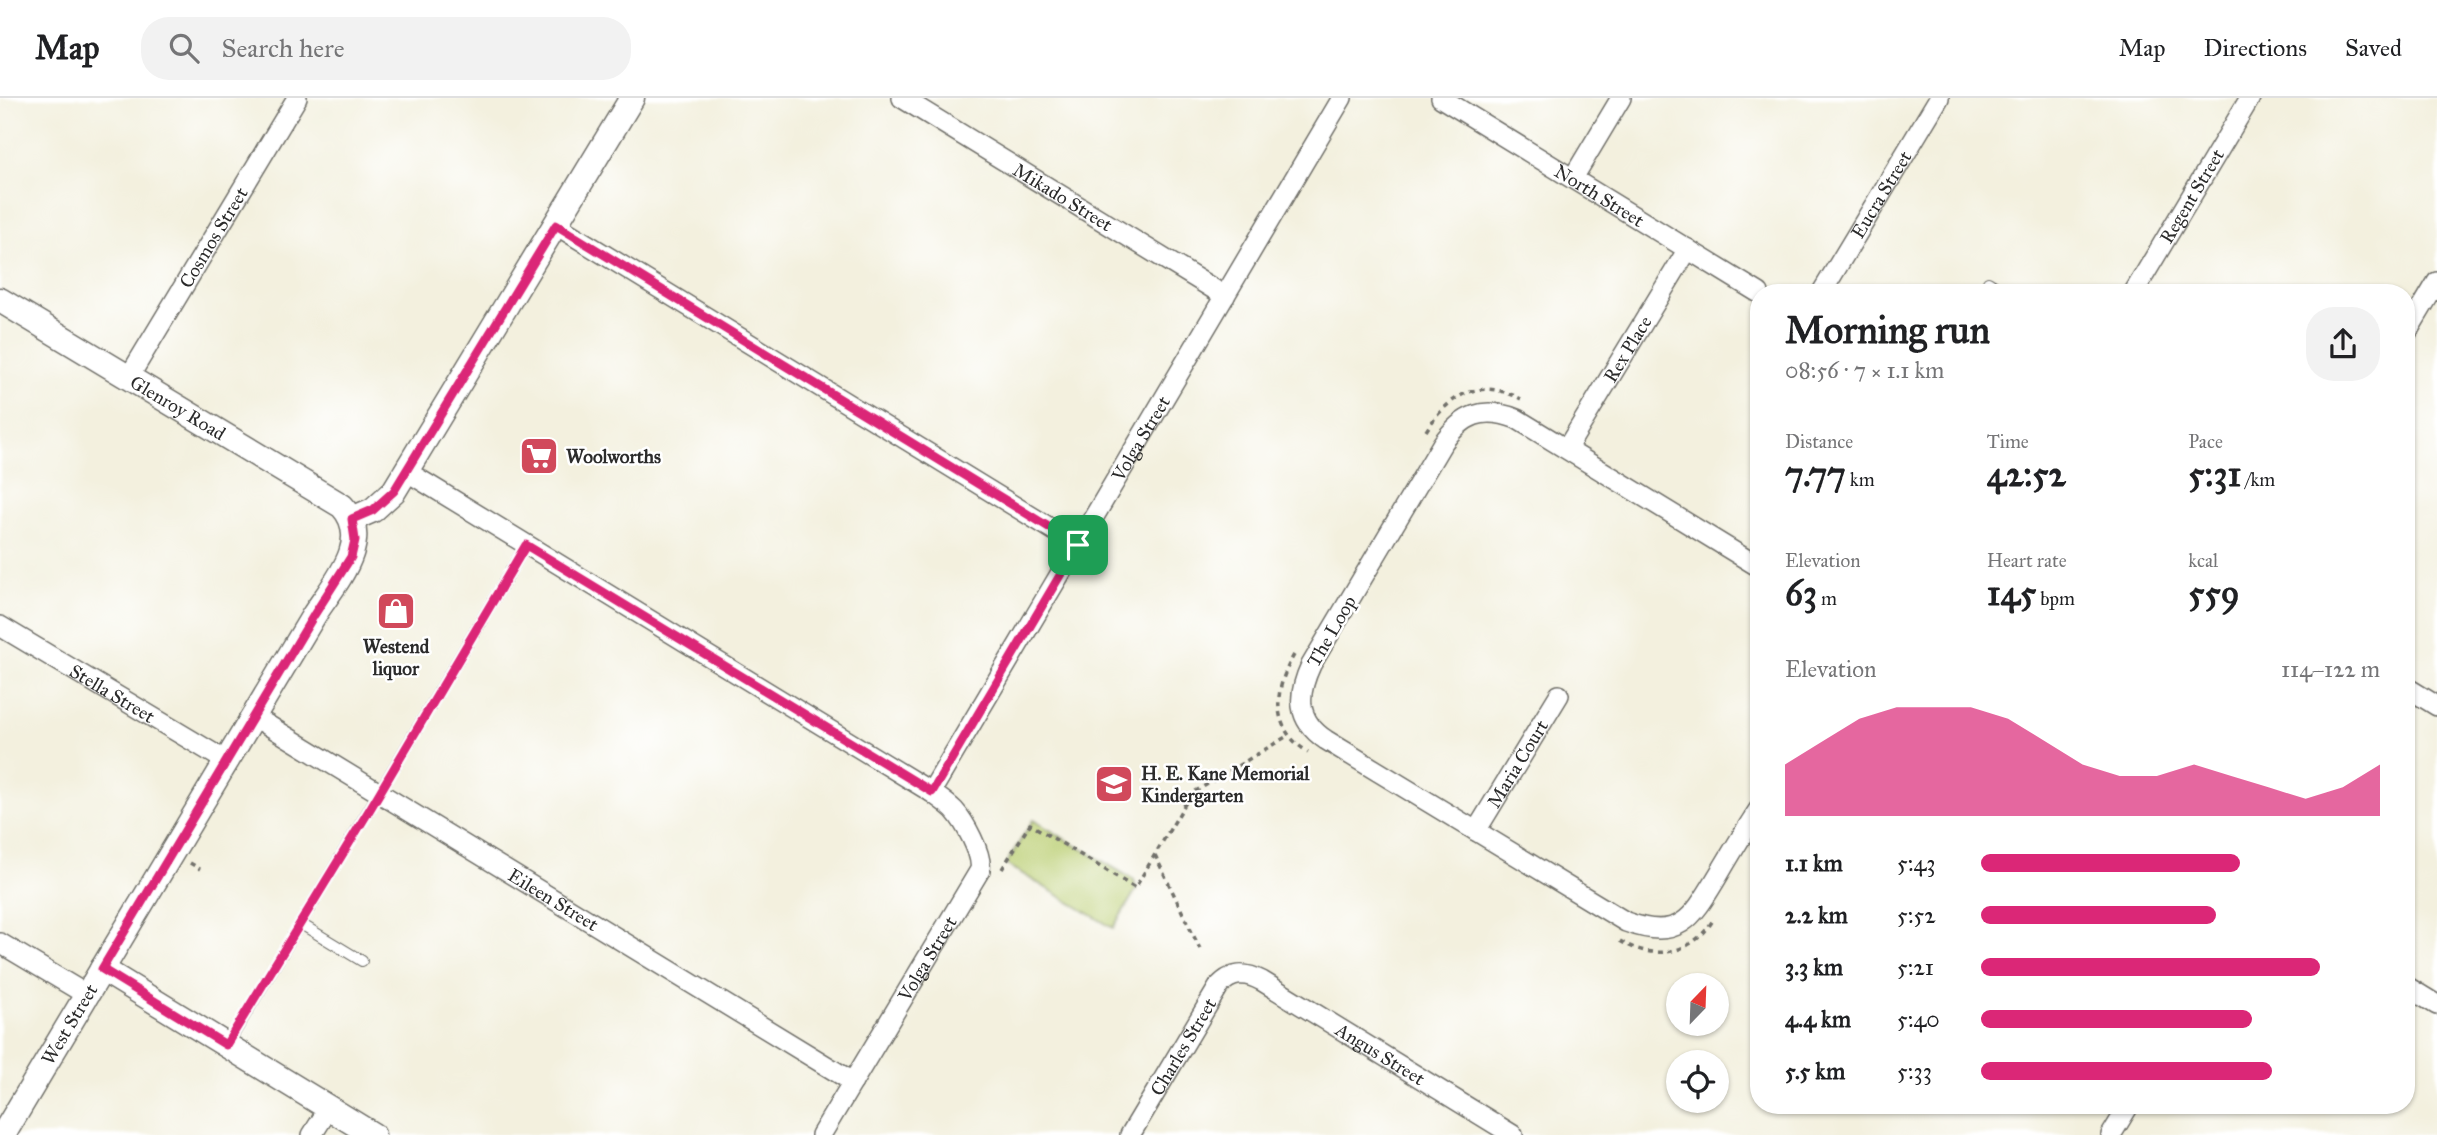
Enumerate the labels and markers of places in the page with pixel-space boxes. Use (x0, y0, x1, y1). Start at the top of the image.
supermarket icon: Woolworths (518, 435, 560, 477)
place label: Woolworths (566, 445, 661, 468)
pin (1048, 515, 1108, 575)
shop icon: Westend liquor (375, 590, 417, 632)
place label: Westend liquor (363, 635, 430, 681)
place label: H. E. Kane Memorial Kindergarten (1141, 762, 1310, 808)
school or university icon: H. E. Kane Memorial Kindergarten (1093, 763, 1135, 805)

